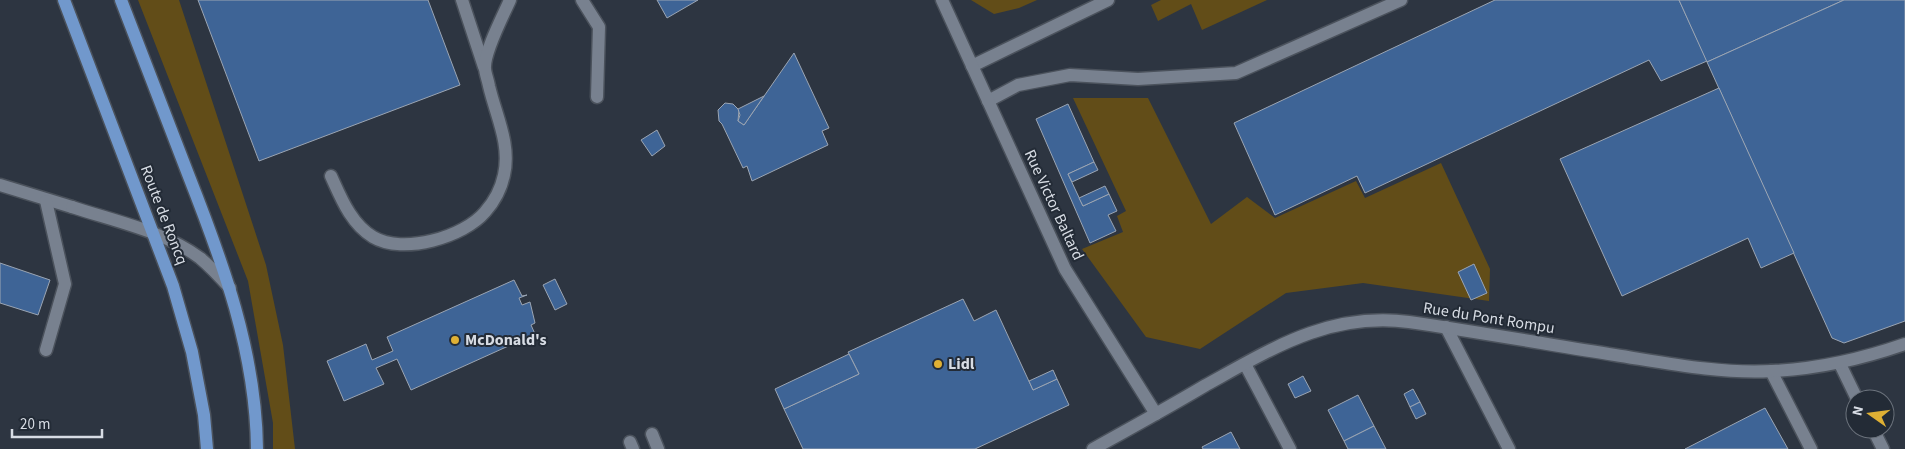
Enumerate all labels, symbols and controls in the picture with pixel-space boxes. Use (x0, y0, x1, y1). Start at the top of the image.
street label: Rue Victor Baltard (1019, 146, 1089, 264)
street label: Route de Roncq (135, 162, 193, 268)
street label: Rue du Pont Rompu (1422, 297, 1556, 339)
place label: McDonald's (465, 329, 547, 351)
marker: McDonald's (449, 334, 461, 346)
place label: Lidl (948, 353, 975, 375)
marker: Lidl (932, 358, 944, 370)
north arrow (1845, 389, 1895, 439)
text: N (1848, 404, 1869, 418)
scale bar (12, 406, 102, 438)
text: 20 m (20, 414, 50, 435)

